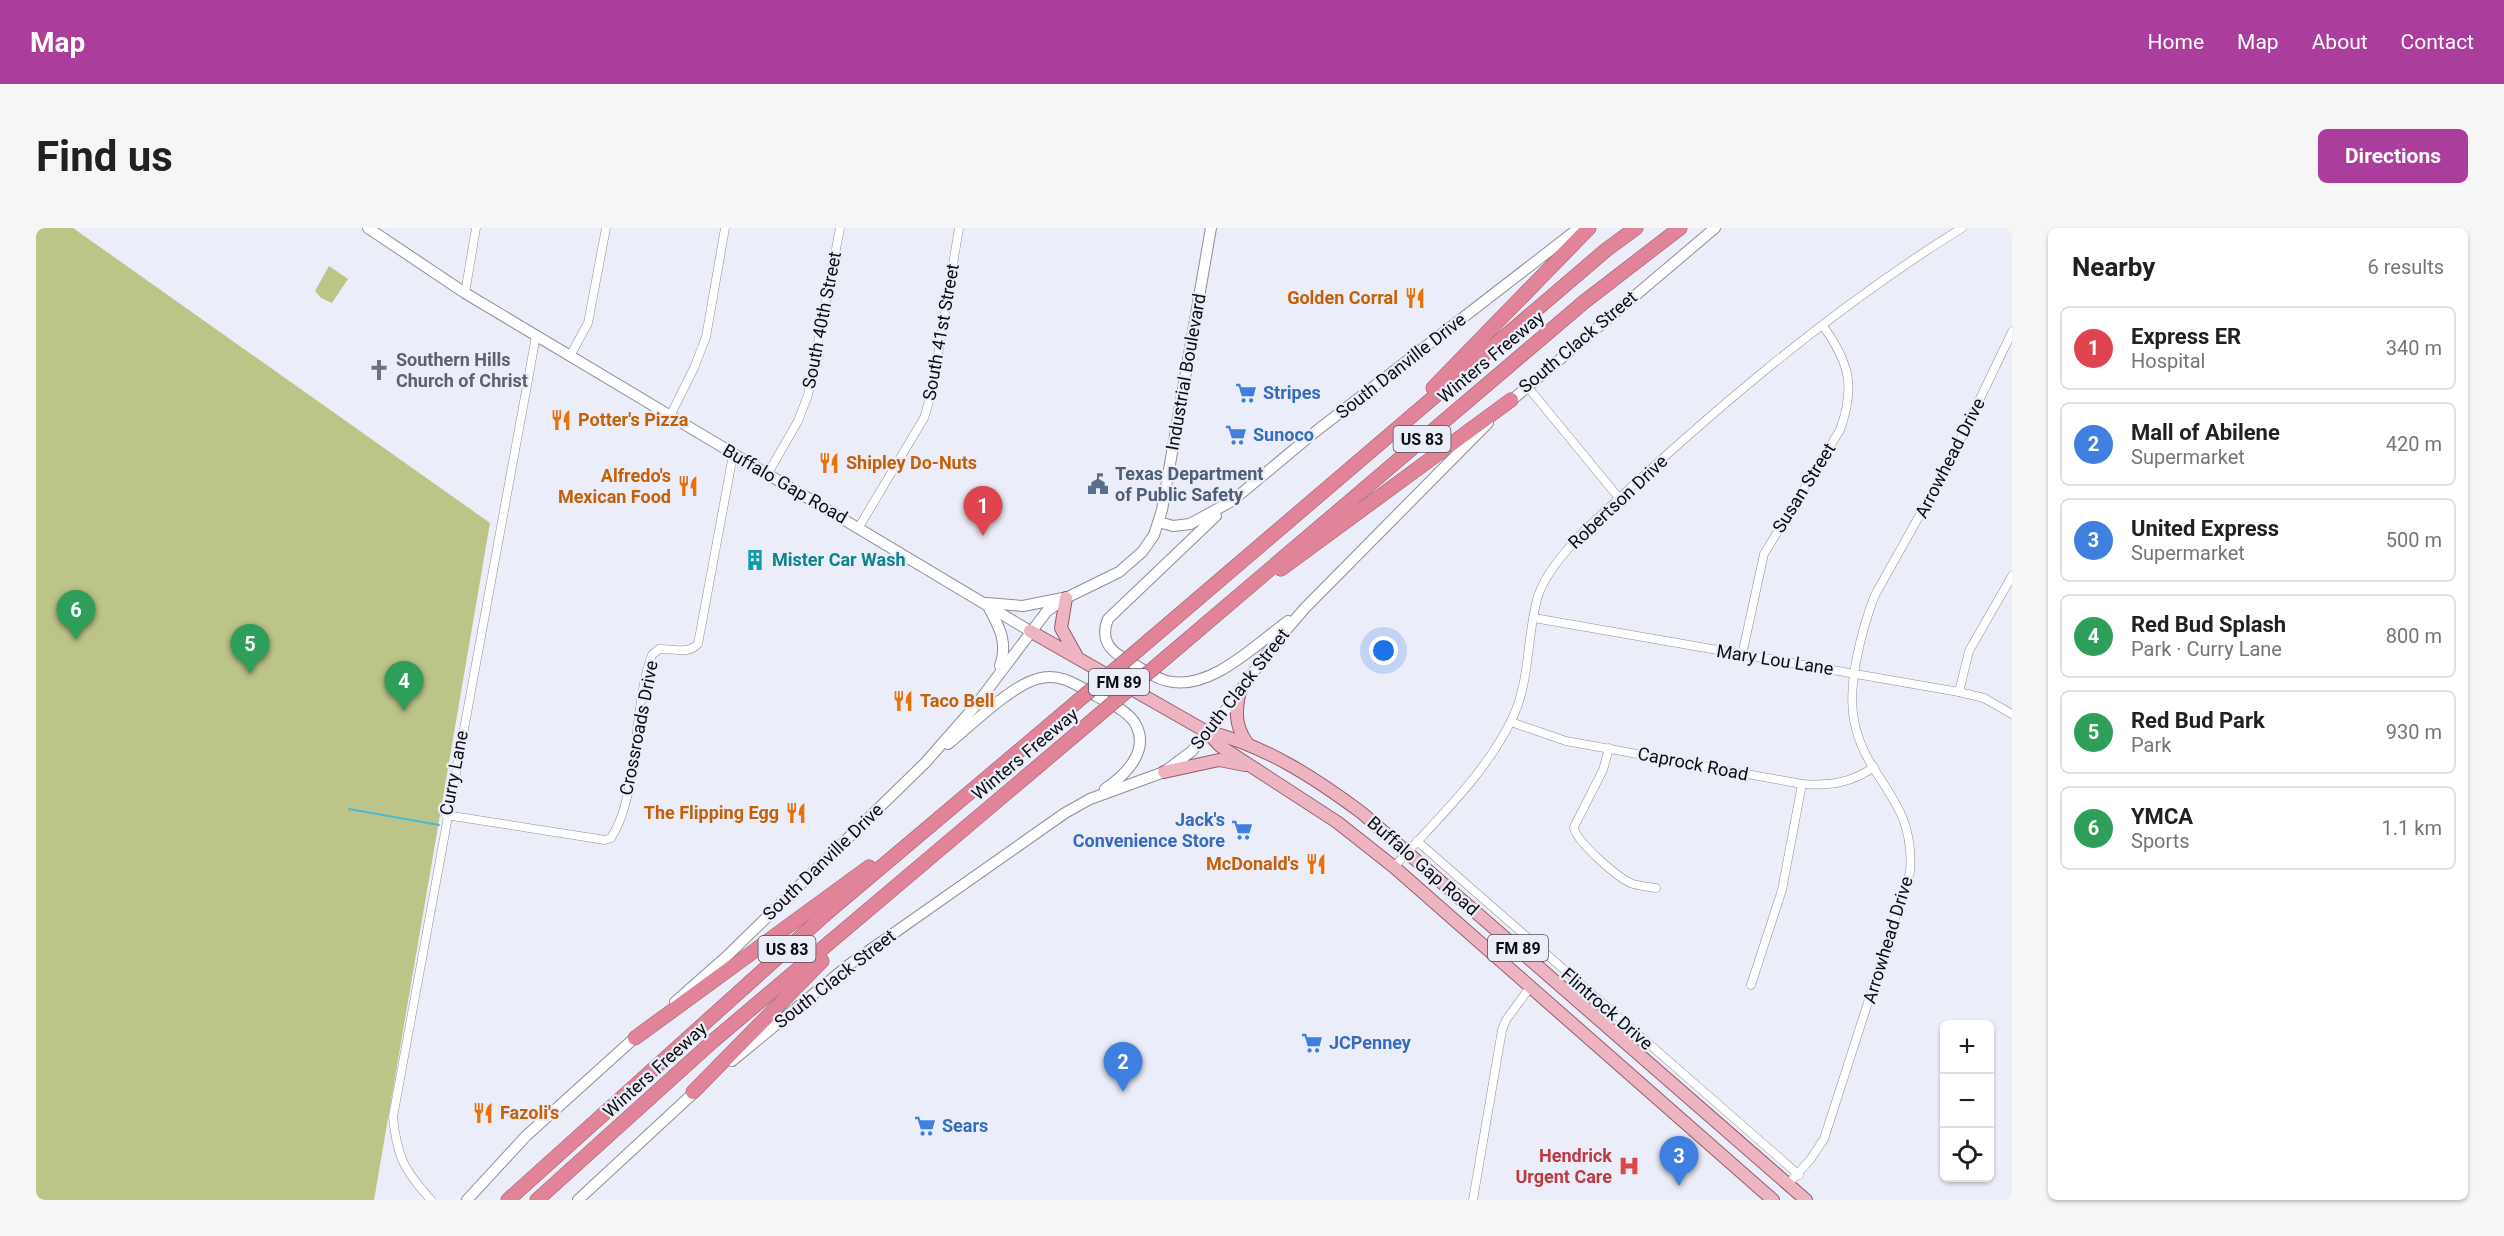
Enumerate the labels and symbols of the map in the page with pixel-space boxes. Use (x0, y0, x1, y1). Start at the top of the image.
street label: South 40th Street (798, 250, 845, 390)
street label: South 41st Street (918, 262, 963, 402)
restaurant icon: Golden Corral (1403, 286, 1427, 310)
street label: South Clack Street (1514, 286, 1641, 397)
place label: Golden Corral (1287, 287, 1398, 308)
street label: Industrial Boulevard (1161, 292, 1210, 452)
street label: Winters Freeway (1433, 306, 1548, 407)
street label: South Danville Drive (1332, 308, 1470, 423)
place label: Southern Hills Church of Christ (396, 349, 528, 391)
church icon: Southern Hills Church of Christ (367, 358, 391, 382)
supermarket icon: Stripes (1234, 381, 1258, 405)
place label: Stripes (1263, 382, 1321, 403)
street label: Arrowhead Drive (1910, 394, 1989, 521)
restaurant icon: Potter's Pizza (549, 408, 573, 432)
place label: Potter's Pizza (578, 409, 689, 430)
supermarket icon: Sunoco (1224, 423, 1248, 447)
place label: Sunoco (1253, 424, 1314, 445)
road number: US 83 (1394, 426, 1450, 452)
street label: Buffalo Gap Road (719, 439, 851, 528)
street label: Susan Street (1768, 439, 1839, 536)
street label: Robertson Drive (1564, 450, 1672, 553)
restaurant icon: Shipley Do-Nuts (817, 451, 841, 475)
place label: Shipley Do-Nuts (846, 452, 977, 473)
place label: Texas Department of Public Safety (1115, 463, 1263, 505)
place label: Alfredo's Mexican Food (558, 465, 671, 507)
public building icon: Texas Department of Public Safety (1086, 472, 1110, 496)
restaurant icon: Alfredo's Mexican Food (676, 474, 700, 498)
pin: 1 (964, 486, 1002, 536)
building icon: Mister Car Wash (743, 548, 767, 572)
place label: Mister Car Wash (772, 549, 906, 570)
pin: 6 (56, 590, 96, 640)
pin: 5 (230, 624, 270, 674)
street label: South Clack Street (1186, 624, 1293, 753)
your location (1369, 636, 1398, 665)
street label: Mary Lou Lane (1715, 640, 1835, 679)
street label: Crossroads Drive (615, 659, 662, 797)
pin: 4 (384, 662, 424, 711)
road number: FM 89 (1089, 669, 1149, 695)
restaurant icon: Taco Bell (891, 689, 915, 713)
place label: Taco Bell (920, 690, 994, 711)
street label: Winters Freeway (967, 703, 1082, 804)
street label: Curry Lane (435, 729, 472, 817)
street label: Caprock Road (1636, 743, 1750, 785)
street label: South Danville Drive (758, 799, 887, 924)
restaurant icon: The Flipping Egg (784, 801, 808, 825)
place label: The Flipping Egg (644, 802, 779, 823)
place label: Jack's Convenience Store (1073, 809, 1225, 851)
street label: Buffalo Gap Road (1363, 812, 1483, 920)
supermarket icon: Jack's Convenience Store (1230, 818, 1254, 842)
restaurant icon: McDonald's (1304, 852, 1328, 876)
place label: McDonald's (1206, 853, 1299, 874)
street label: Arrowhead Drive (1858, 874, 1917, 1006)
street label: South Clack Street (770, 925, 899, 1032)
road number: FM 89 (1488, 935, 1548, 961)
road number: US 83 (758, 936, 816, 962)
street label: Flintrock Drive (1557, 963, 1657, 1054)
street label: Winters Freeway (599, 1017, 711, 1122)
supermarket icon: JCPenney (1300, 1031, 1324, 1055)
place label: JCPenney (1329, 1032, 1412, 1053)
pin: 2 (1104, 1042, 1142, 1092)
restaurant icon: Fazoli's (471, 1101, 495, 1125)
place label: Fazoli's (500, 1102, 559, 1123)
supermarket icon: Sears (913, 1114, 937, 1138)
place label: Sears (942, 1115, 988, 1136)
pin: 3 (1660, 1136, 1698, 1186)
place label: Hendrick Urgent Care (1515, 1145, 1612, 1187)
hospital icon: Hendrick Urgent Care (1617, 1154, 1641, 1178)

